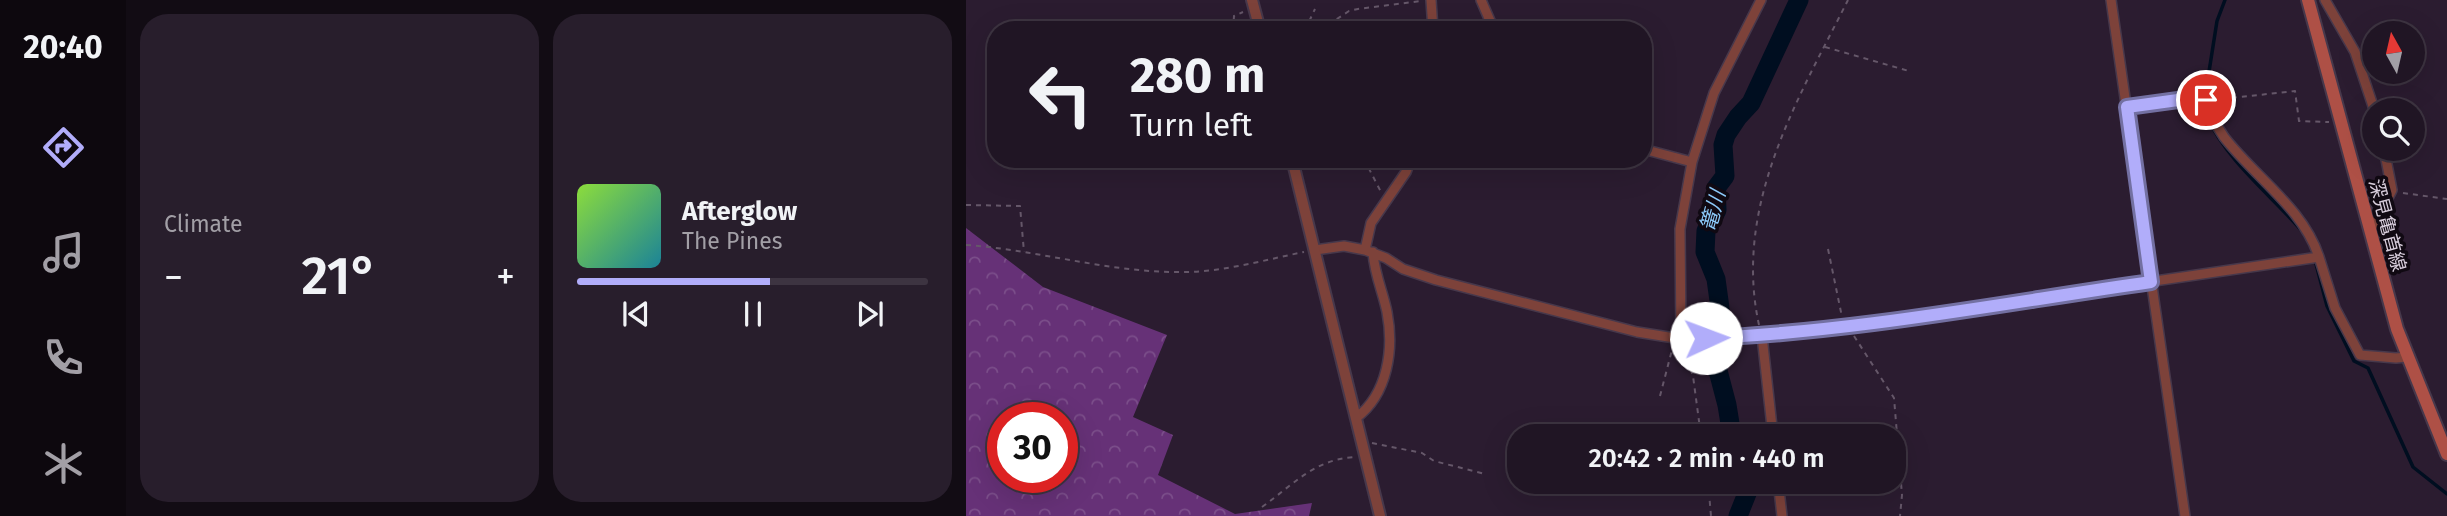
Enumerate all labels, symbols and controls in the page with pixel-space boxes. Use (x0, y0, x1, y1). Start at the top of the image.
north arrow (2362, 21, 2426, 84)
map controls (2362, 21, 2425, 161)
text: 20:40 (23, 28, 103, 66)
text: 280 m (1130, 46, 1266, 105)
icon: left (1015, 49, 1106, 140)
pin (2176, 70, 2236, 130)
icon: arrive (2187, 81, 2225, 119)
button: search (2362, 98, 2425, 161)
text: Turn left (1130, 106, 1252, 144)
icon: directions (39, 123, 88, 172)
street label: 深見亀首線 (2364, 176, 2411, 274)
water label: 篭川 (1695, 185, 1732, 235)
text: Afterglow (682, 196, 797, 227)
text: Climate (164, 210, 243, 238)
text: The Pines (682, 227, 783, 255)
icon: music (39, 228, 88, 277)
text: 21° (301, 245, 378, 308)
text: − (164, 254, 183, 300)
text: + (496, 254, 515, 300)
icon: previous (617, 295, 655, 333)
icon: pause (734, 295, 772, 333)
icon: next (851, 295, 889, 333)
position arrow (1669, 301, 1743, 375)
icon: phone (39, 333, 88, 382)
speed limit sign: 30 (987, 402, 1078, 493)
icon: climate (39, 439, 88, 488)
text: 20:42 · 2 min · 440 m (1588, 443, 1825, 474)

